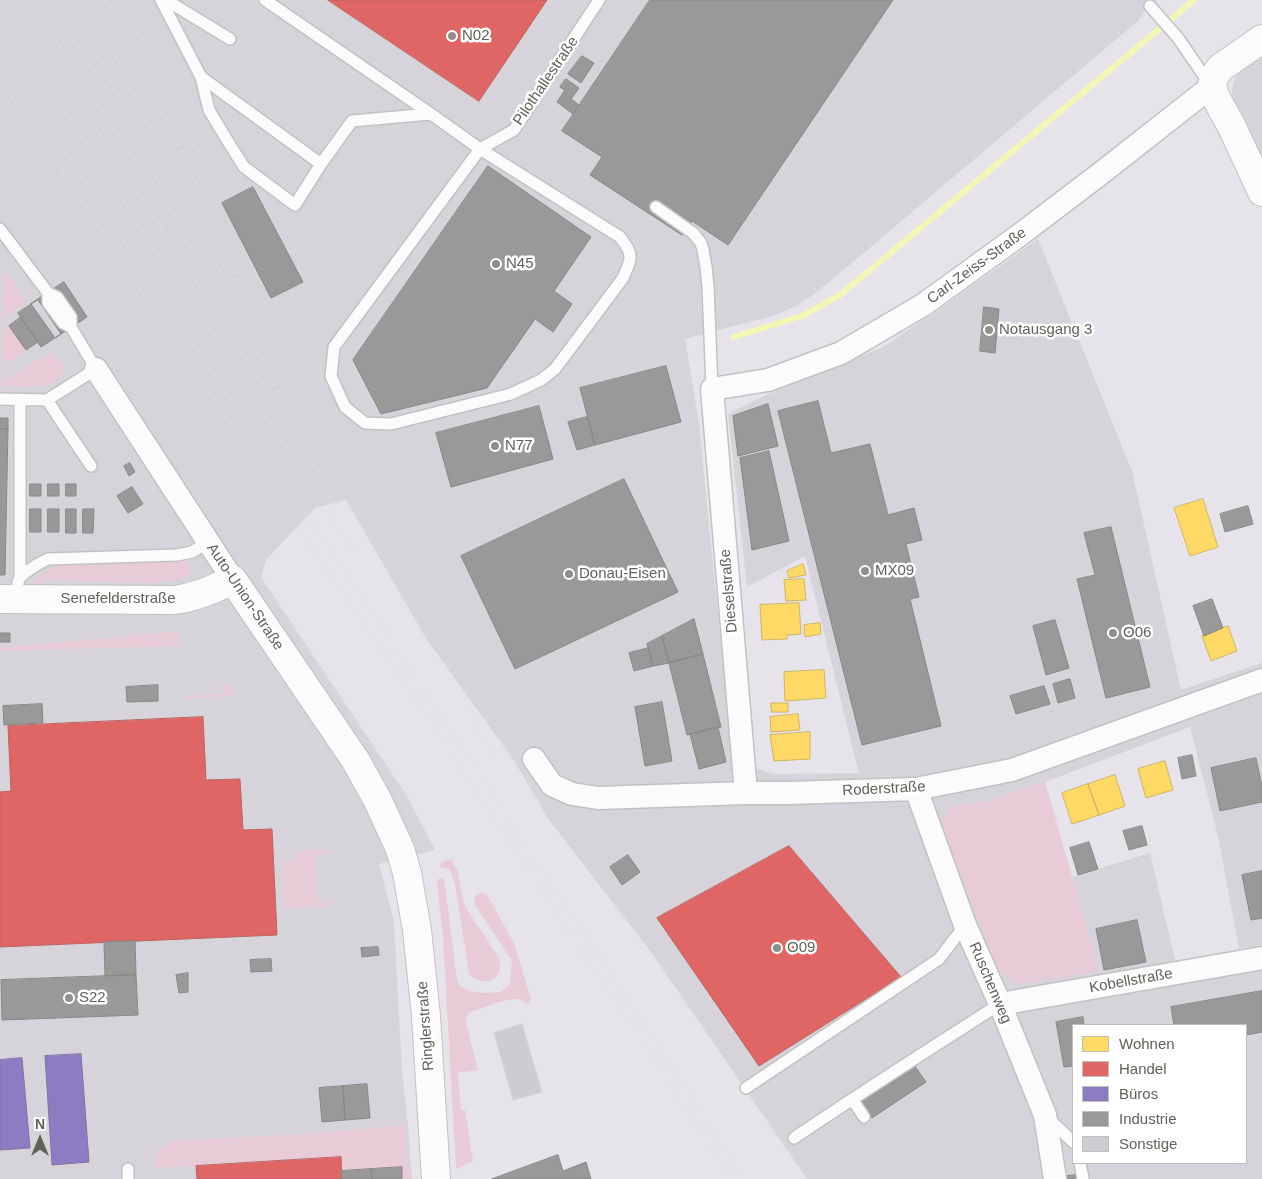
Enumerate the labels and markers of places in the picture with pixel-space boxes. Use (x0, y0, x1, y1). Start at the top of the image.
place label: N02 (462, 27, 490, 45)
marker: N02 (446, 30, 458, 42)
place label: N45 (506, 255, 534, 273)
marker: N45 (490, 258, 502, 270)
place label: Notausgang 3 (999, 321, 1092, 339)
marker: Notausgang 3 (983, 324, 995, 336)
place label: N77 (505, 437, 533, 455)
marker: N77 (489, 440, 501, 452)
place label: MX09 (875, 562, 914, 580)
place label: Donau-Eisen (579, 565, 666, 583)
marker: MX09 (859, 565, 871, 577)
marker: Donau-Eisen (563, 568, 575, 580)
place label: O06 (1123, 624, 1151, 642)
marker: O06 (1107, 627, 1119, 639)
place label: O09 (787, 939, 815, 957)
marker: O09 (771, 942, 783, 954)
place label: S22 (79, 989, 106, 1007)
marker: S22 (63, 992, 75, 1004)

